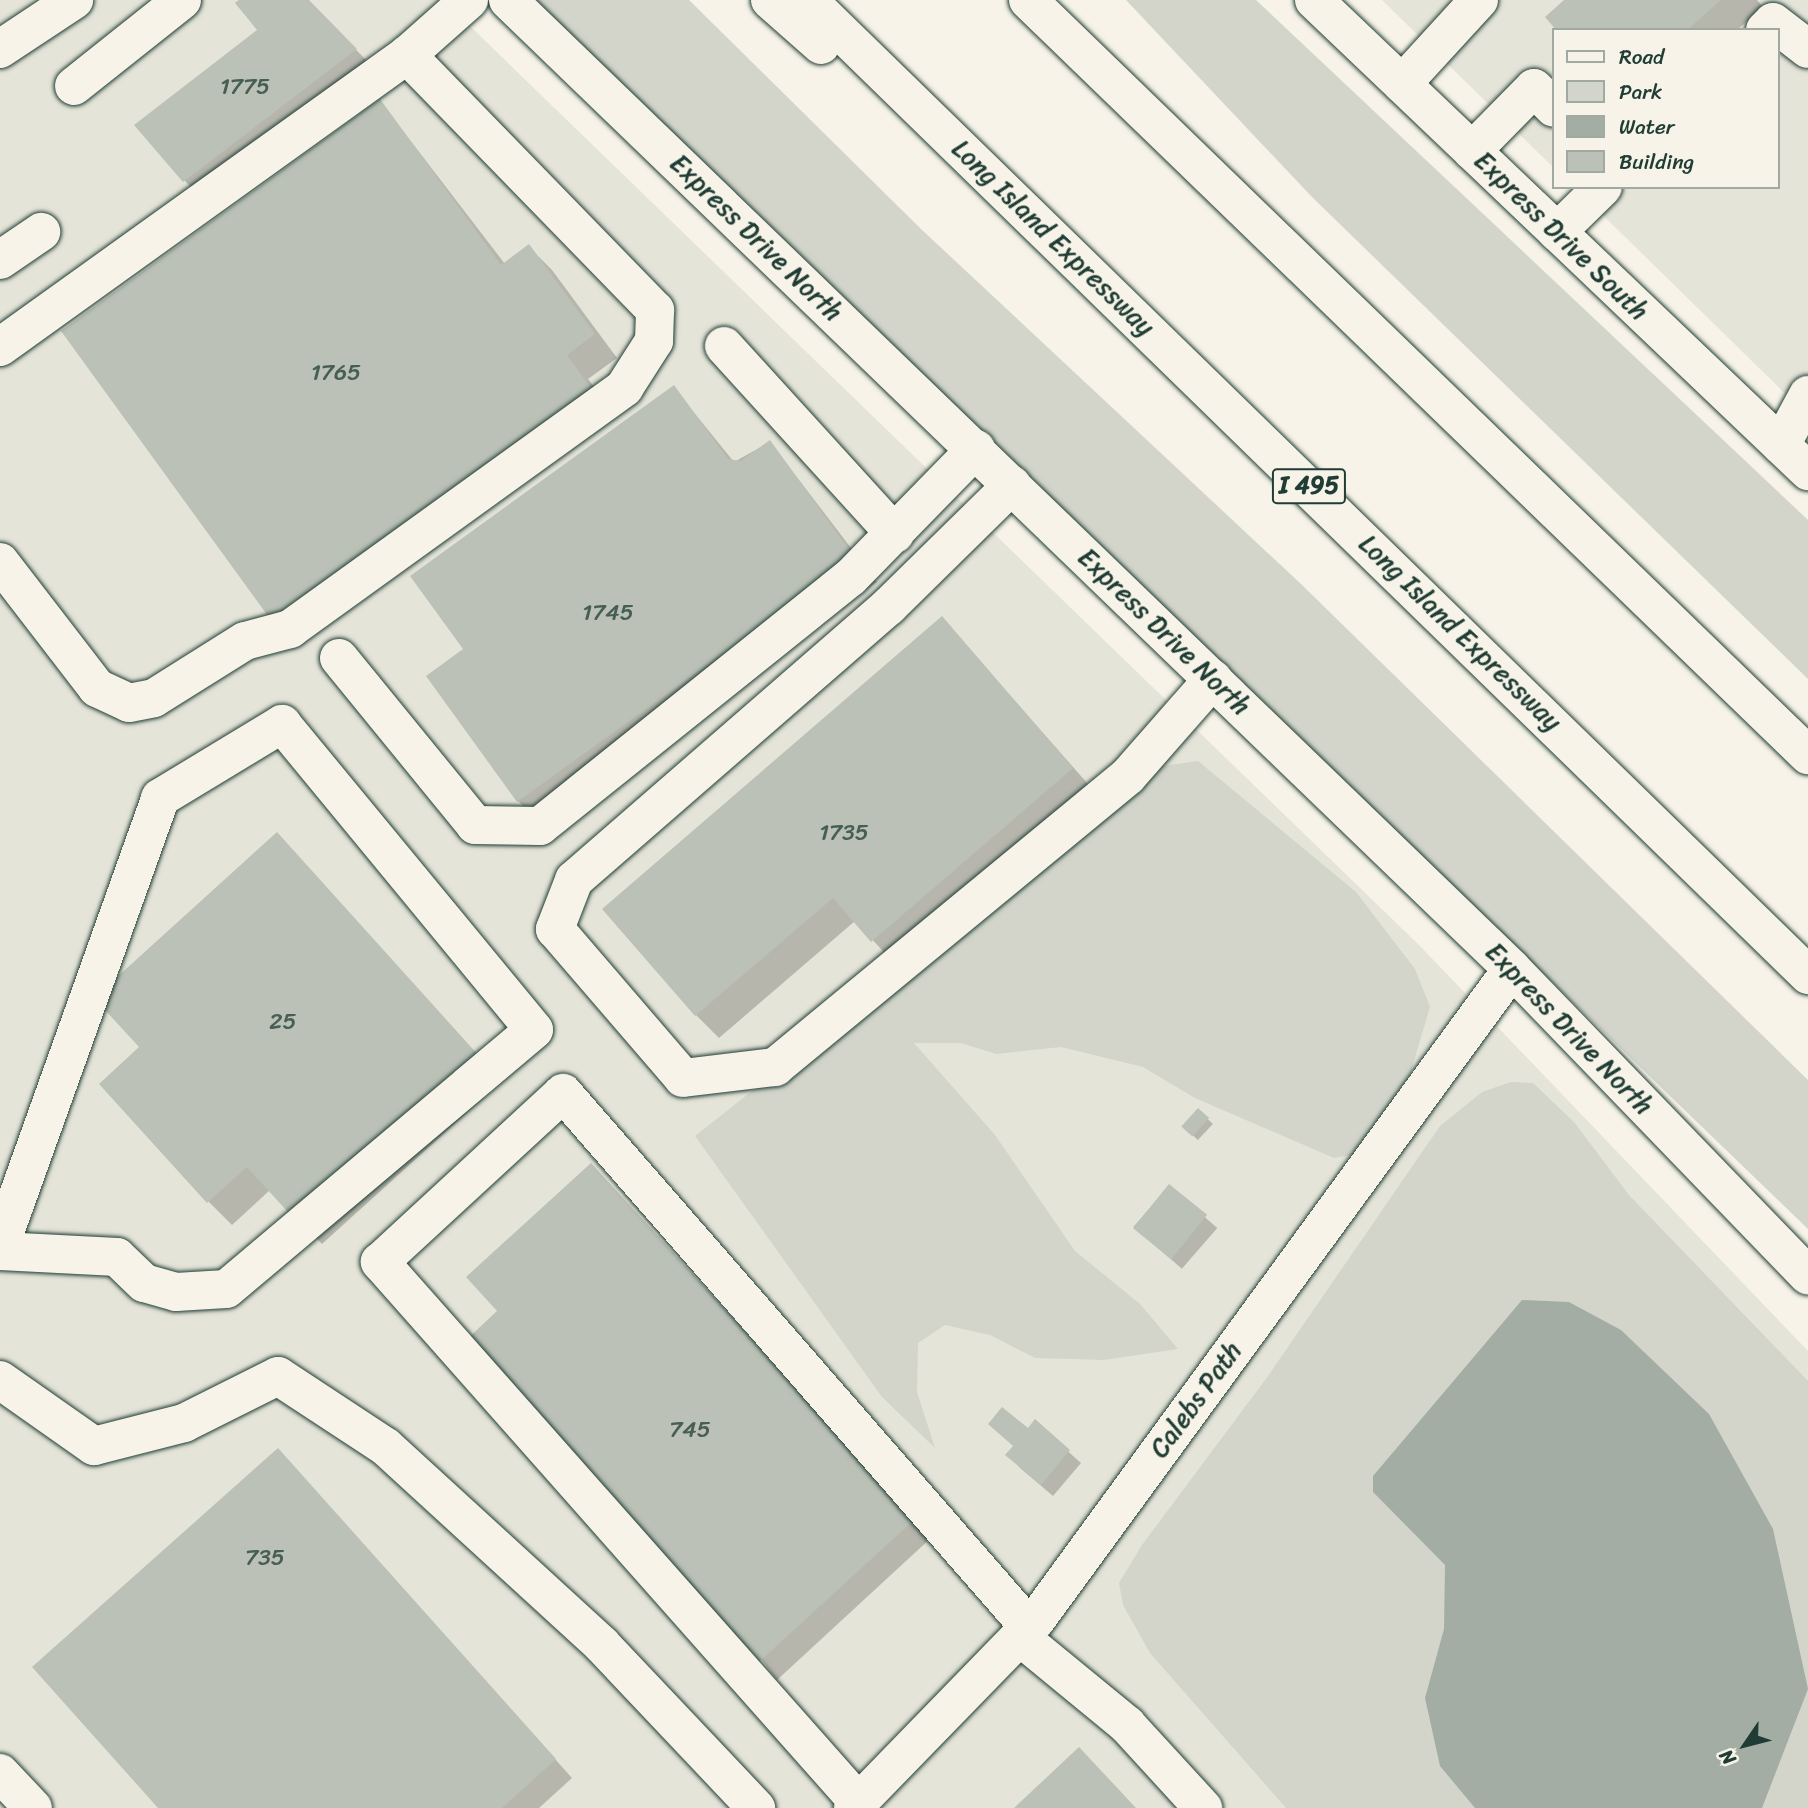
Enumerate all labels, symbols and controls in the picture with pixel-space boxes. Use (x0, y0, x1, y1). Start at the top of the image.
legend (1552, 28, 1780, 189)
text: Road (1619, 38, 1664, 76)
house number: 1775 (220, 73, 270, 101)
text: Park (1619, 73, 1662, 111)
text: Water (1619, 108, 1674, 146)
street label: Long Island Expressway (945, 133, 1161, 343)
text: Building (1619, 143, 1694, 181)
street label: Express Drive South (1467, 145, 1655, 327)
street label: Express Drive North (663, 147, 849, 329)
house number: 1765 (311, 359, 361, 387)
road number: I 495 (1270, 466, 1348, 506)
street label: Long Island Expressway (1352, 528, 1568, 738)
street label: Express Drive North (1071, 541, 1257, 723)
house number: 1745 (582, 599, 634, 627)
house number: 1735 (819, 819, 869, 847)
street label: Express Drive North (1478, 936, 1660, 1122)
house number: 25 (269, 1008, 297, 1036)
street label: Calebs Path (1144, 1336, 1248, 1464)
house number: 745 (669, 1416, 711, 1444)
house number: 735 (245, 1544, 285, 1572)
north arrow (1710, 1710, 1780, 1780)
text: N (1710, 1742, 1745, 1772)

